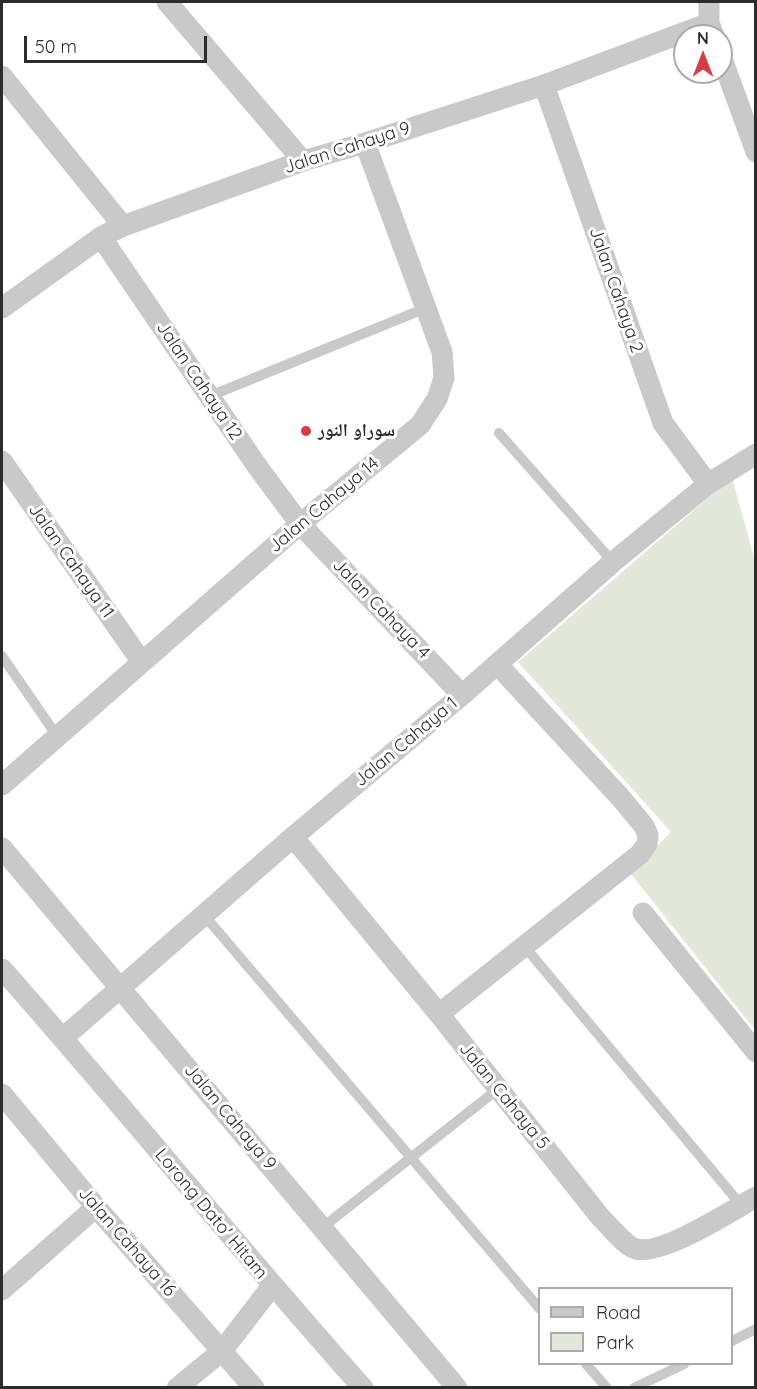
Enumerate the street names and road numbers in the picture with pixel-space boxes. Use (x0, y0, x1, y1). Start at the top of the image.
street label: Jalan Cahaya 9 (281, 117, 413, 179)
street label: Jalan Cahaya 2 (584, 224, 648, 356)
street label: Jalan Cahaya 12 (151, 318, 247, 444)
street label: Jalan Cahaya 14 (264, 453, 384, 557)
street label: Jalan Cahaya 11 (24, 500, 118, 622)
street label: Jalan Cahaya 4 (328, 554, 434, 664)
street label: Jalan Cahaya 1 (350, 693, 462, 791)
street label: Jalan Cahaya 5 (454, 1038, 554, 1154)
street label: Jalan Cahaya 9 (179, 1060, 281, 1174)
street label: Lorong Dato' Hitam (150, 1144, 272, 1284)
street label: Jalan Cahaya 16 (74, 1183, 180, 1301)

